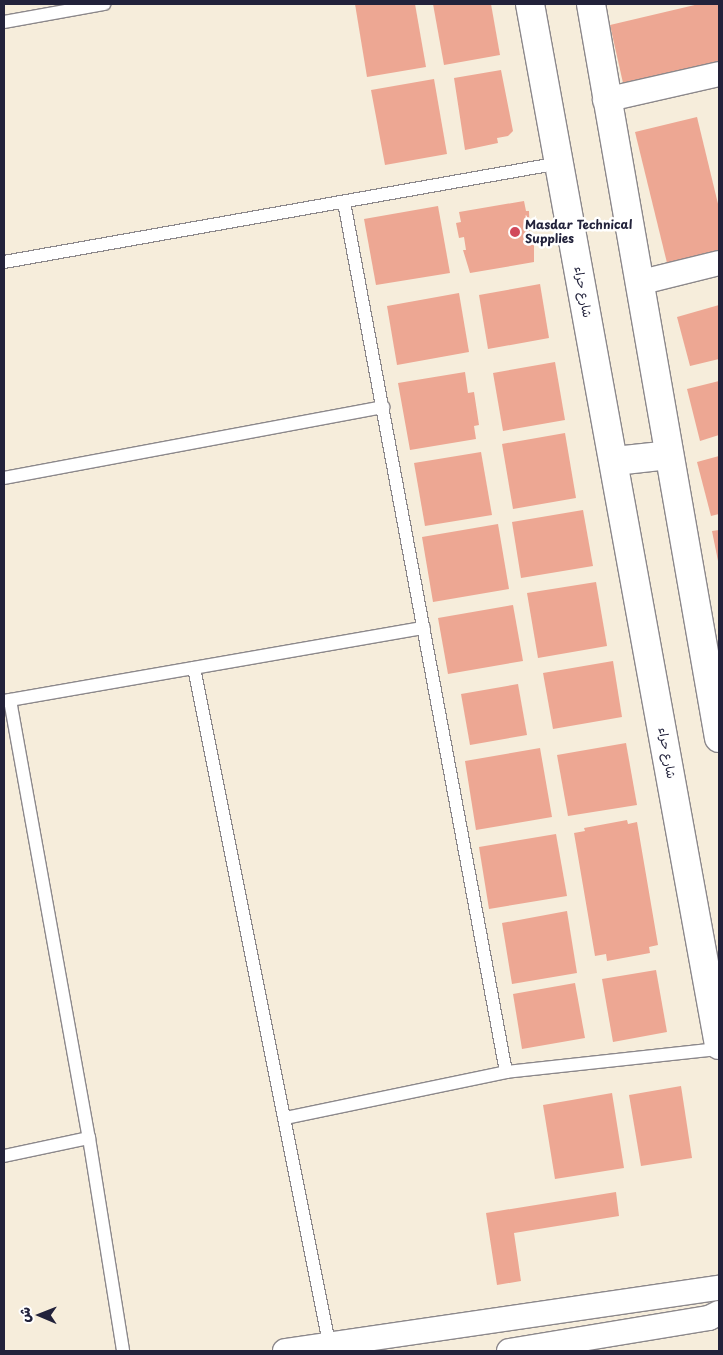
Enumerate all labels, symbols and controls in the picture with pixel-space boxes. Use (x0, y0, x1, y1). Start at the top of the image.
place label: Masdar Technical Supplies (525, 218, 631, 246)
marker: Masdar Technical Supplies (509, 226, 521, 238)
street label: شارع حراء (571, 265, 595, 319)
street label: شارع حراء (655, 726, 679, 780)
north arrow (15, 1290, 65, 1340)
text: ش (14, 1307, 35, 1323)

